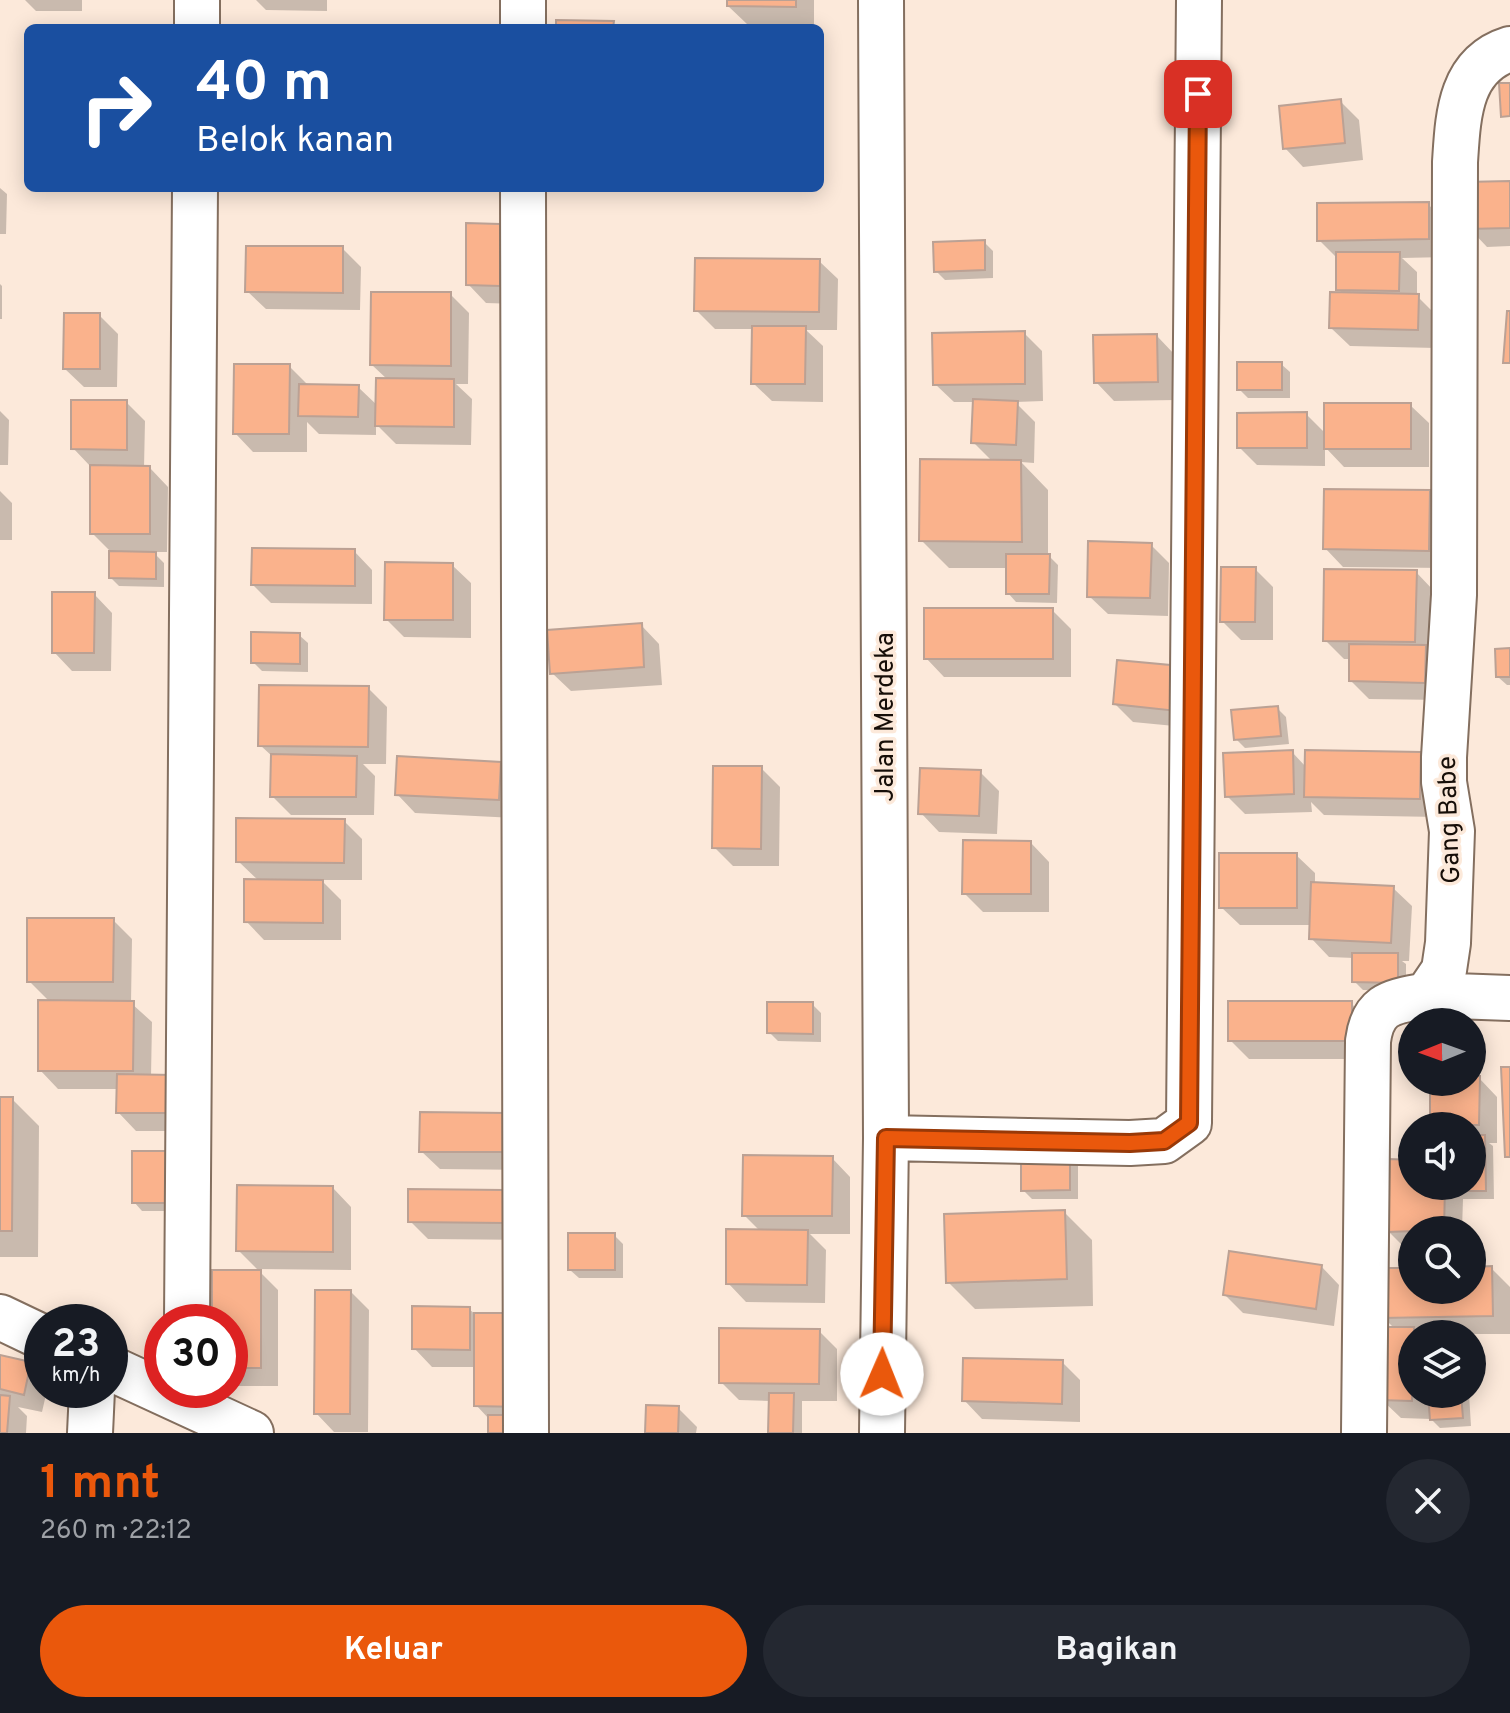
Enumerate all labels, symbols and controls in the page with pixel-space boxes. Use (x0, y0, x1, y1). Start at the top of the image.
text: 40 m (196, 50, 332, 120)
icon: right (64, 56, 168, 160)
pin (1164, 60, 1232, 128)
icon: arrive (1176, 72, 1220, 116)
text: Belok kanan (196, 119, 394, 165)
street label: Jalan Merdeka (870, 632, 903, 802)
street label: Gang Babe (1432, 756, 1469, 884)
north arrow (1398, 1008, 1486, 1096)
map controls (1398, 1008, 1486, 1408)
button: sound (1398, 1112, 1486, 1200)
button: search (1398, 1216, 1486, 1304)
speed limit sign: 30 (144, 1304, 248, 1408)
button: layers (1398, 1320, 1486, 1408)
text: 23 (52, 1321, 100, 1371)
position arrow (840, 1332, 924, 1416)
text: km/h (52, 1363, 100, 1389)
text: 1 mnt (40, 1455, 160, 1515)
button: close (1386, 1459, 1470, 1543)
text: 260 m · 22:12 (40, 1515, 192, 1548)
button: Keluar (40, 1605, 747, 1697)
button: Bagikan (763, 1605, 1470, 1697)

